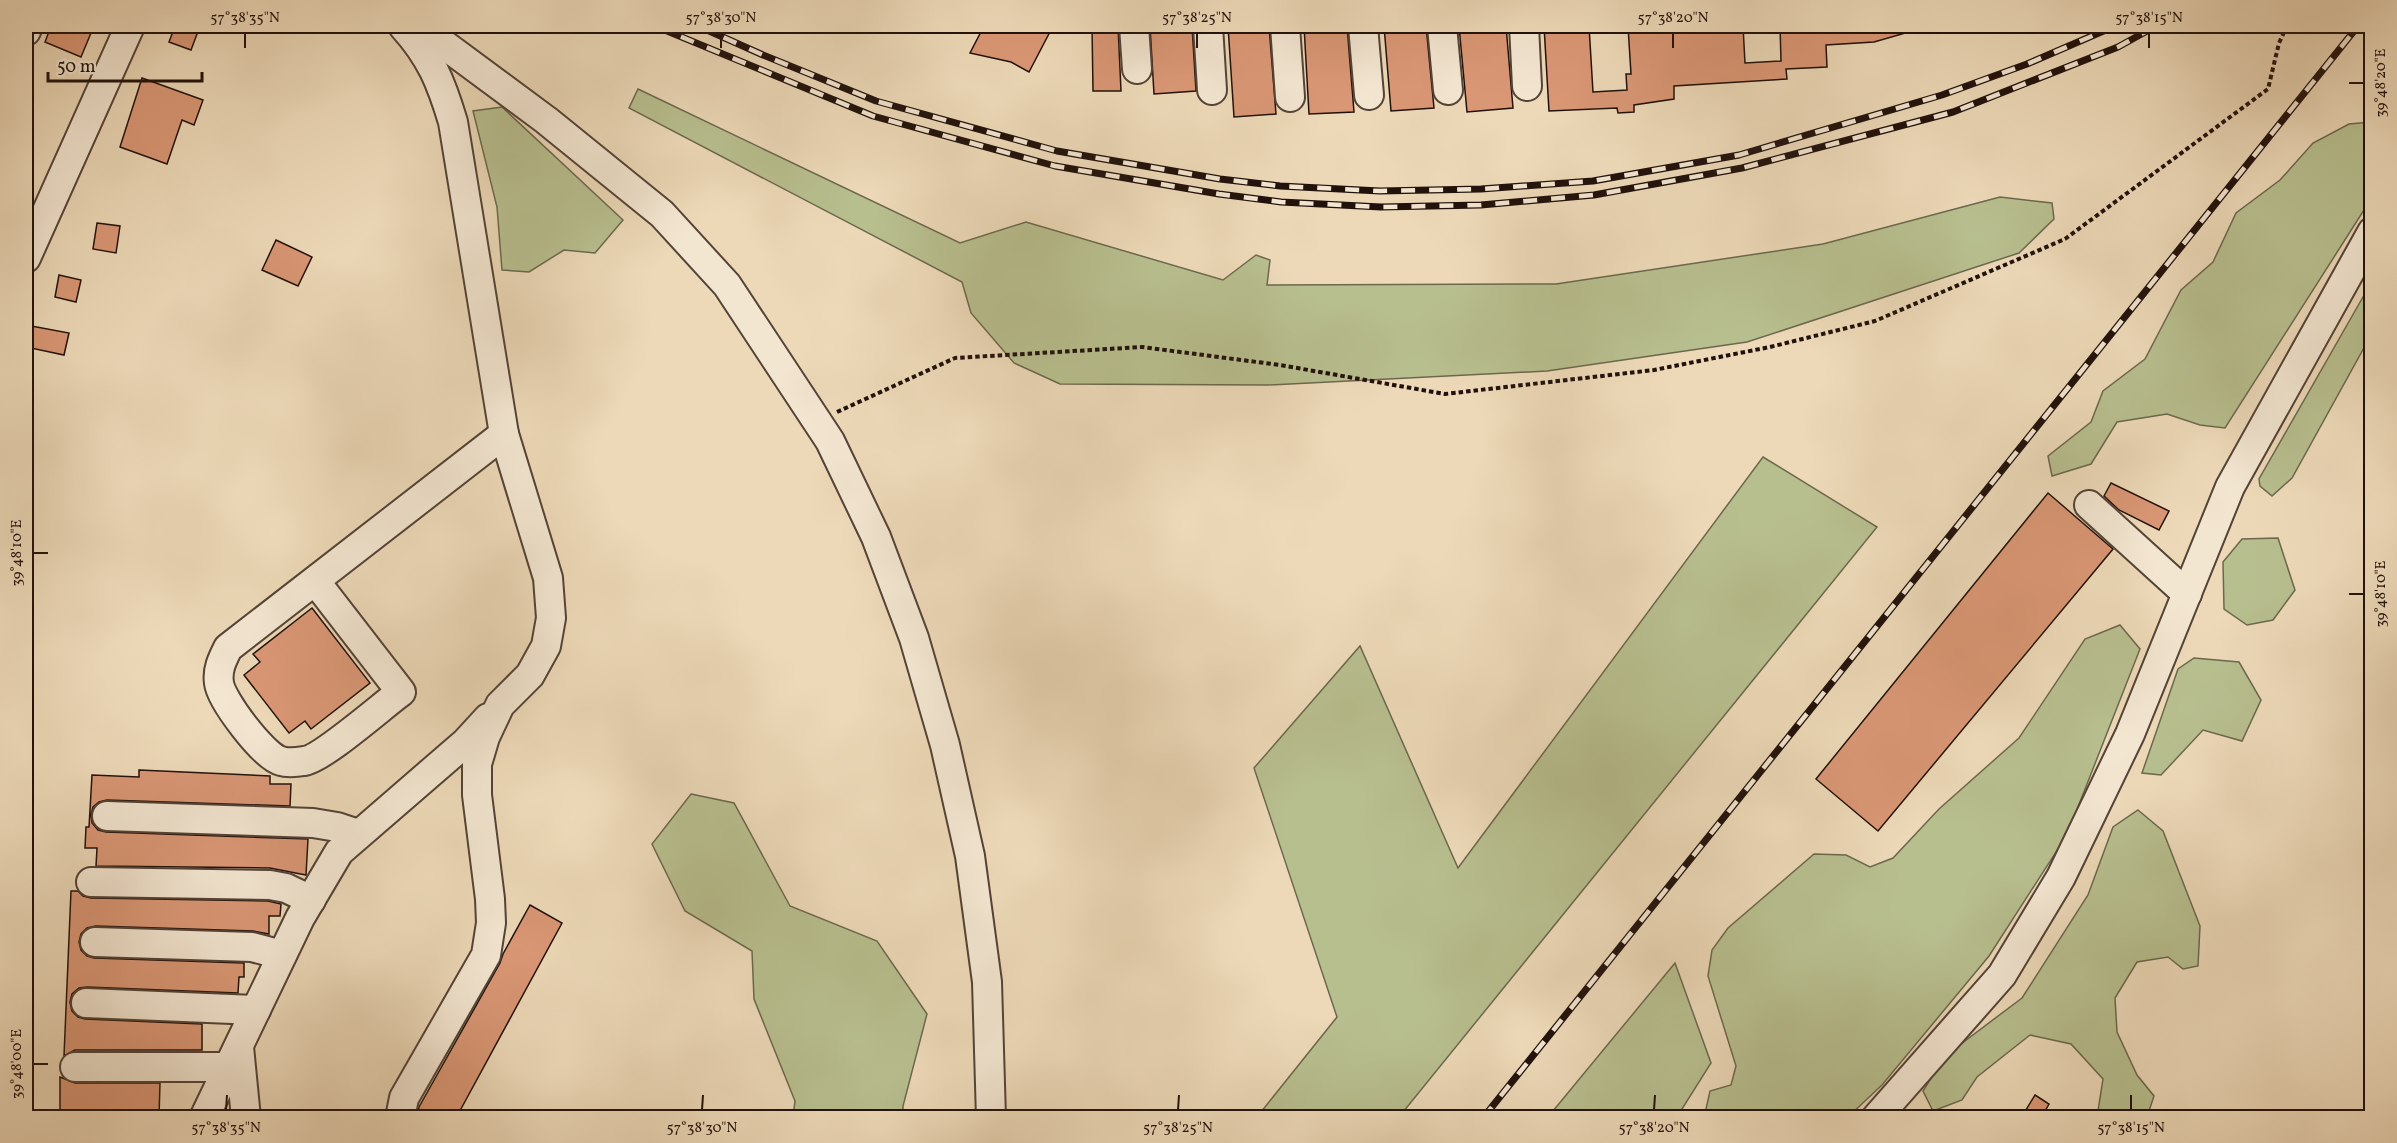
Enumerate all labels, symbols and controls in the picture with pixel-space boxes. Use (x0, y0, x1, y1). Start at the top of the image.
text: 57°38'35"N (210, 8, 280, 29)
text: 57°38'30"N (686, 8, 756, 29)
text: 57°38'25"N (1162, 8, 1232, 29)
text: 57°38'20"N (1637, 8, 1709, 29)
text: 57°38'15"N (2115, 8, 2183, 29)
scale bar (48, 45, 202, 83)
text: 39°48'20"E (2371, 48, 2392, 118)
text: 50 m (57, 55, 96, 80)
text: 39°48'10"E (7, 519, 28, 587)
text: 39°48'10"E (2371, 560, 2392, 628)
text: 39°48'00"E (7, 1029, 28, 1099)
text: 57°38'35"N (191, 1118, 261, 1139)
text: 57°38'30"N (667, 1118, 737, 1139)
text: 57°38'25"N (1143, 1118, 1213, 1139)
text: 57°38'20"N (1618, 1118, 1690, 1139)
text: 57°38'15"N (2097, 1118, 2165, 1139)

